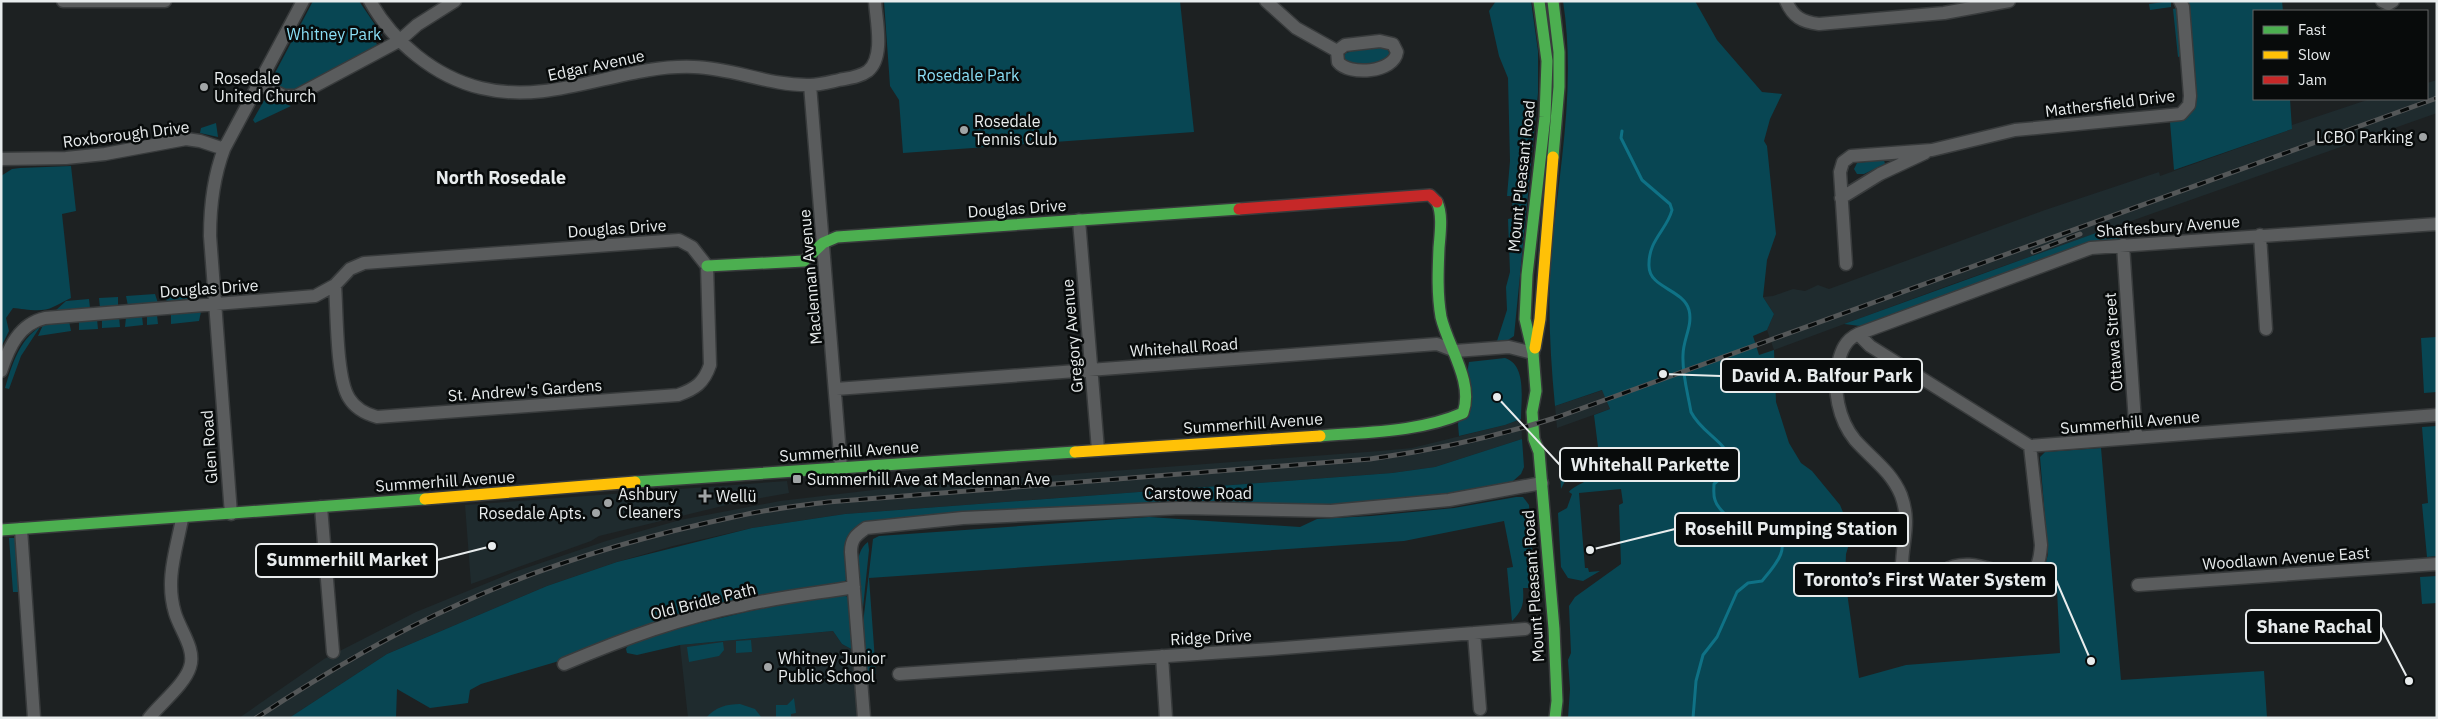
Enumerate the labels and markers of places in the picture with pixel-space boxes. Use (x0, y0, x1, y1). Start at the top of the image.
place label: Rosedale United Church (214, 68, 316, 106)
marker: Rosedale United Church (198, 81, 210, 93)
place label: Rosedale Tennis Club (974, 111, 1057, 149)
marker: Rosedale Tennis Club (958, 124, 970, 136)
place label: LCBO Parking (2316, 127, 2414, 147)
marker: LCBO Parking (2417, 131, 2429, 143)
callout: David A. Balfour Park (1721, 359, 1922, 392)
callout: Whitehall Parkette (1560, 448, 1739, 481)
place label: Summerhill Ave at Maclennan Ave (807, 469, 1051, 489)
marker: Summerhill Ave at Maclennan Ave (791, 473, 803, 485)
place label: Ashbury Cleaners (618, 484, 681, 522)
place label: Wellü (716, 486, 757, 506)
marker: Wellü (698, 489, 712, 503)
marker: Ashbury Cleaners (602, 497, 614, 509)
place label: Rosedale Apts. (479, 503, 586, 523)
marker: Rosedale Apts. (590, 507, 602, 519)
callout: Rosehill Pumping Station (1675, 513, 1908, 546)
callout: Summerhill Market (256, 544, 437, 577)
callout: Toronto’s First Water System (1794, 563, 2056, 596)
callout: Shane Rachal (2246, 610, 2381, 643)
place label: Whitney Junior Public School (778, 648, 886, 686)
marker: Whitney Junior Public School (762, 661, 774, 673)

